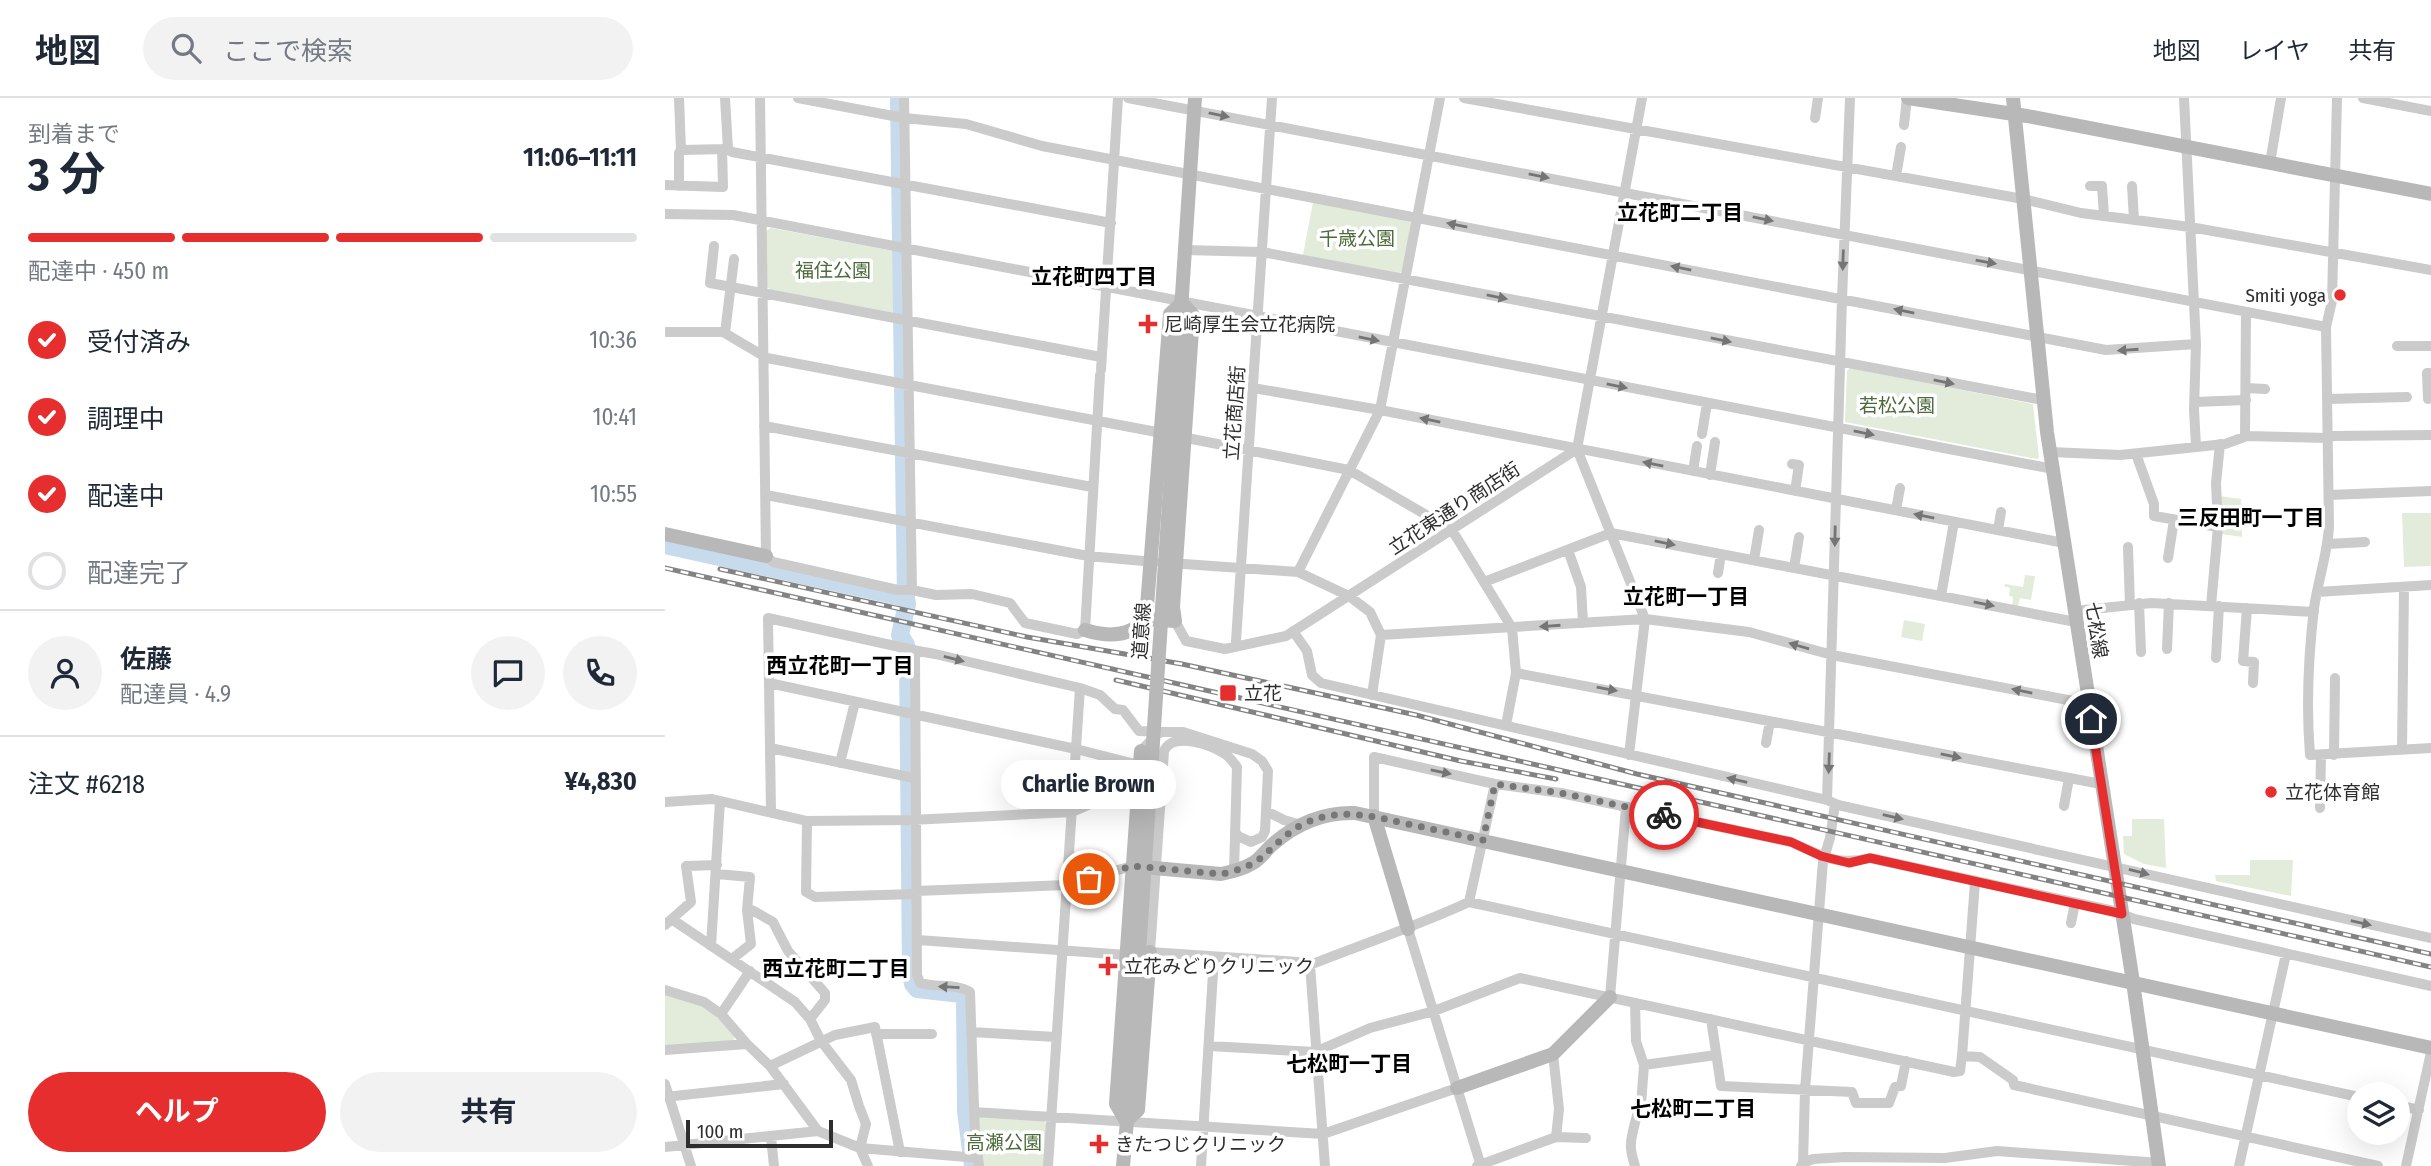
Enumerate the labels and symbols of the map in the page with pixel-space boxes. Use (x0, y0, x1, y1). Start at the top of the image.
one-way arrow (1208, 110, 1230, 121)
one-way arrow (1528, 171, 1550, 182)
district label: 立花町二丁目 (1617, 200, 1743, 226)
one-way arrow (1752, 214, 1774, 225)
one-way arrow (1446, 219, 1468, 230)
park label: 千歳公園 (1319, 227, 1395, 250)
one-way arrow (1837, 249, 1849, 271)
one-way arrow (1975, 256, 1997, 267)
park label: 福住公園 (795, 259, 871, 282)
one-way arrow (1670, 262, 1692, 273)
district label: 立花町四丁目 (1031, 264, 1157, 290)
place label: Smiti yoga (2245, 284, 2326, 307)
marker: Smiti yoga (2332, 287, 2348, 303)
one-way arrow (1486, 292, 1508, 303)
one-way arrow (1893, 305, 1915, 316)
place label: 尼崎厚生会立花病院 (1164, 313, 1335, 336)
marker: 尼崎厚生会立花病院 (1138, 314, 1158, 334)
one-way arrow (1358, 334, 1380, 345)
one-way arrow (1710, 335, 1732, 346)
one-way arrow (2117, 345, 2139, 356)
street label: 立花商店街 (1220, 365, 1249, 461)
one-way arrow (1933, 377, 1955, 388)
one-way arrow (1606, 381, 1628, 392)
park label: 若松公園 (1859, 394, 1935, 417)
one-way arrow (1419, 414, 1441, 425)
one-way arrow (1853, 428, 1875, 439)
street label: 立花東通り商店街 (1384, 457, 1524, 559)
one-way arrow (1642, 458, 1664, 469)
district label: 三反田町一丁目 (2178, 505, 2325, 531)
one-way arrow (1913, 510, 1935, 521)
one-way arrow (1830, 525, 1841, 547)
one-way arrow (1654, 538, 1676, 549)
district label: 立花町一丁目 (1623, 584, 1749, 610)
one-way arrow (1973, 599, 1995, 610)
street label: 七松線 (2081, 600, 2112, 660)
street label: 道意線 (1128, 602, 1155, 660)
one-way arrow (1539, 621, 1561, 632)
one-way arrow (1788, 640, 1809, 650)
district label: 西立花町一丁目 (767, 653, 914, 679)
one-way arrow (943, 654, 965, 665)
place label: 立花 (1244, 682, 1282, 705)
marker: 立花 (1218, 683, 1238, 703)
one-way arrow (1596, 684, 1618, 695)
one-way arrow (2011, 686, 2033, 697)
pin (2061, 689, 2121, 749)
one-way arrow (1940, 751, 1962, 762)
one-way arrow (1823, 753, 1834, 775)
callout: Charlie Brown (1001, 760, 1177, 809)
one-way arrow (1430, 766, 1452, 777)
one-way arrow (1726, 774, 1748, 785)
courier (1629, 780, 1699, 850)
place label: 立花体育館 (2285, 781, 2380, 804)
marker: 立花体育館 (2263, 784, 2279, 800)
one-way arrow (1882, 812, 1904, 823)
pin (1059, 849, 1119, 909)
one-way arrow (2129, 868, 2150, 878)
one-way arrow (2350, 918, 2372, 929)
place label: 立花みどりクリニック (1124, 955, 1314, 978)
district label: 西立花町二丁目 (763, 956, 910, 982)
marker: 立花みどりクリニック (1098, 956, 1118, 976)
one-way arrow (938, 981, 960, 992)
district label: 七松町一丁目 (1286, 1051, 1412, 1077)
district label: 七松町二丁目 (1630, 1096, 1756, 1122)
scale bar (686, 1117, 833, 1149)
park label: 高瀬公園 (966, 1131, 1042, 1154)
place label: きたつじクリニック (1115, 1133, 1286, 1156)
marker: きたつじクリニック (1089, 1134, 1109, 1154)

